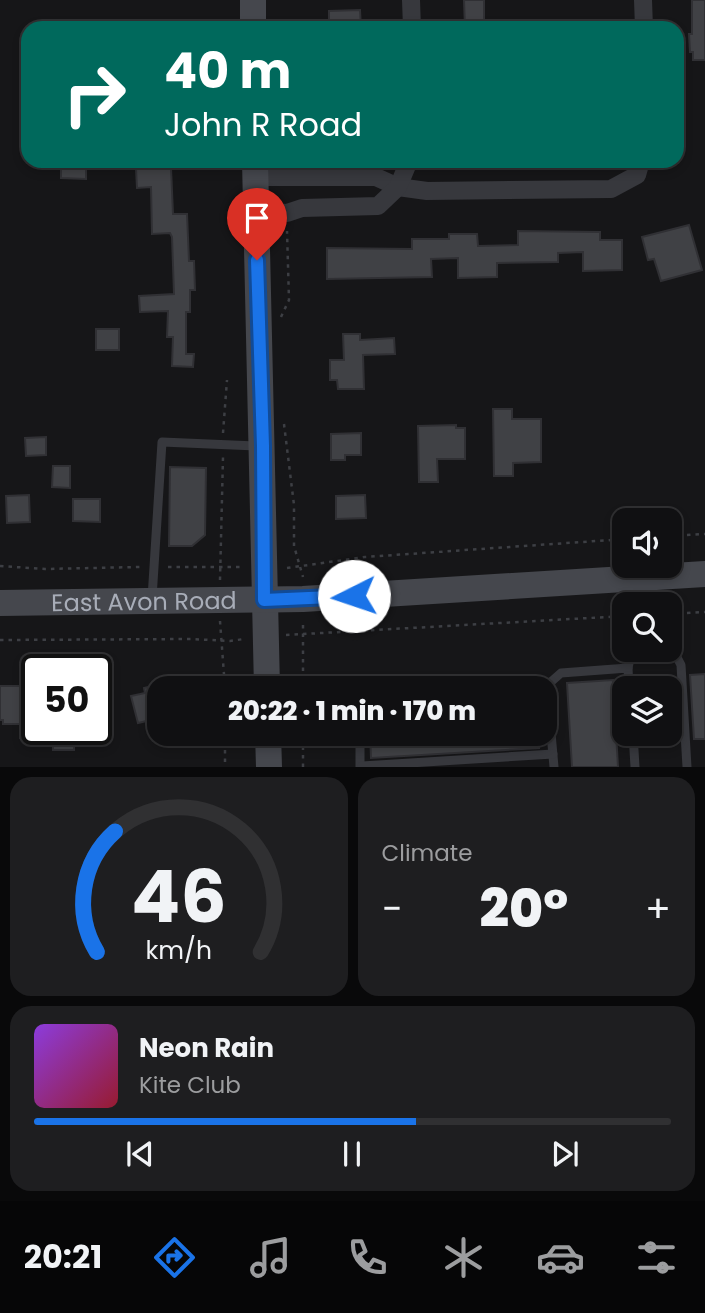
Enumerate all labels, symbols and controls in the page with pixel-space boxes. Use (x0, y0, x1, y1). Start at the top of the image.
text: 40 m (164, 37, 291, 105)
icon: right (49, 49, 140, 140)
text: John R Road (164, 102, 362, 147)
pin (227, 188, 287, 260)
icon: arrive (238, 199, 276, 237)
map controls (612, 508, 682, 746)
button: sound (612, 508, 682, 578)
position arrow (317, 559, 391, 633)
street label: East Avon Road (51, 583, 237, 619)
button: search (612, 592, 682, 662)
speed limit sign: 50 (21, 654, 112, 745)
button: layers (612, 676, 682, 746)
text: 20:22 · 1 min · 170 m (228, 693, 476, 729)
text: Climate (382, 837, 472, 869)
text: 46 (131, 847, 227, 948)
text: 20° (479, 872, 568, 945)
text: − (382, 882, 402, 935)
text: + (645, 882, 671, 935)
text: km/h (145, 933, 212, 968)
text: Neon Rain (139, 1030, 274, 1066)
text: Kite Club (139, 1069, 241, 1101)
icon: previous (121, 1135, 159, 1173)
icon: pause (333, 1135, 371, 1173)
icon: next (546, 1135, 584, 1173)
icon: directions (150, 1233, 199, 1282)
icon: music (246, 1233, 295, 1282)
icon: phone (343, 1233, 392, 1282)
icon: climate (439, 1233, 488, 1282)
icon: car (536, 1233, 585, 1282)
icon: filters (632, 1233, 681, 1282)
text: 20:21 (24, 1234, 102, 1279)

